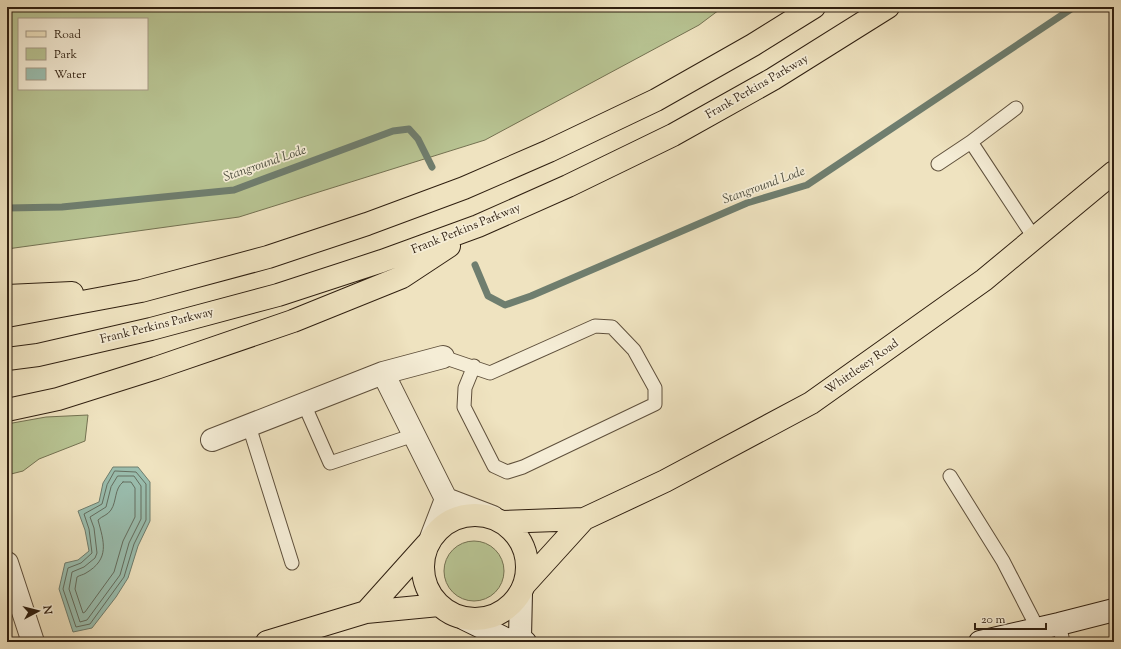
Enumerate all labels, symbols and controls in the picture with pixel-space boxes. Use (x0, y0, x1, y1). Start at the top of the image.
legend (18, 18, 148, 90)
text: Road (54, 26, 81, 44)
text: Park (54, 46, 77, 64)
street label: Frank Perkins Parkway (702, 50, 812, 124)
text: Water (54, 66, 87, 84)
water label: Stanground Lode (221, 141, 309, 187)
water label: Stanground Lode (720, 163, 808, 209)
street label: Frank Perkins Parkway (409, 199, 523, 259)
street label: Frank Perkins Parkway (98, 303, 216, 349)
street label: Whittlesey Road (821, 335, 903, 399)
north arrow (18, 591, 58, 631)
text: N (38, 604, 55, 615)
scale bar (975, 605, 1046, 631)
text: 20 m (981, 611, 1006, 629)

